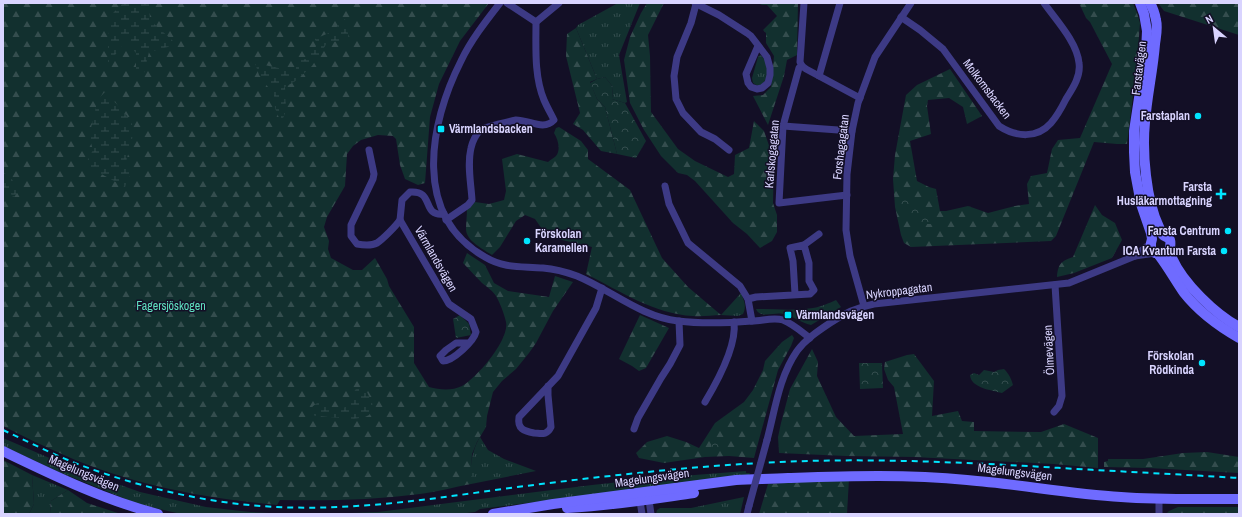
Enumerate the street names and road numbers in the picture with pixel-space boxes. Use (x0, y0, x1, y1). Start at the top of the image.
street label: Farstavägen (1128, 40, 1150, 96)
street label: Molkomsbacken (959, 56, 1015, 122)
street label: Forshagagatan (829, 113, 853, 181)
street label: Karlskogagatan (761, 119, 783, 189)
street label: Värmlandsvägen (411, 223, 461, 295)
street label: Nykroppagatan (865, 279, 933, 303)
street label: Ölmevägen (1039, 324, 1058, 376)
street label: Magelungsvägen (46, 451, 122, 495)
street label: Magelungsvägen (977, 459, 1053, 485)
street label: Magelungsvägen (614, 465, 690, 491)

